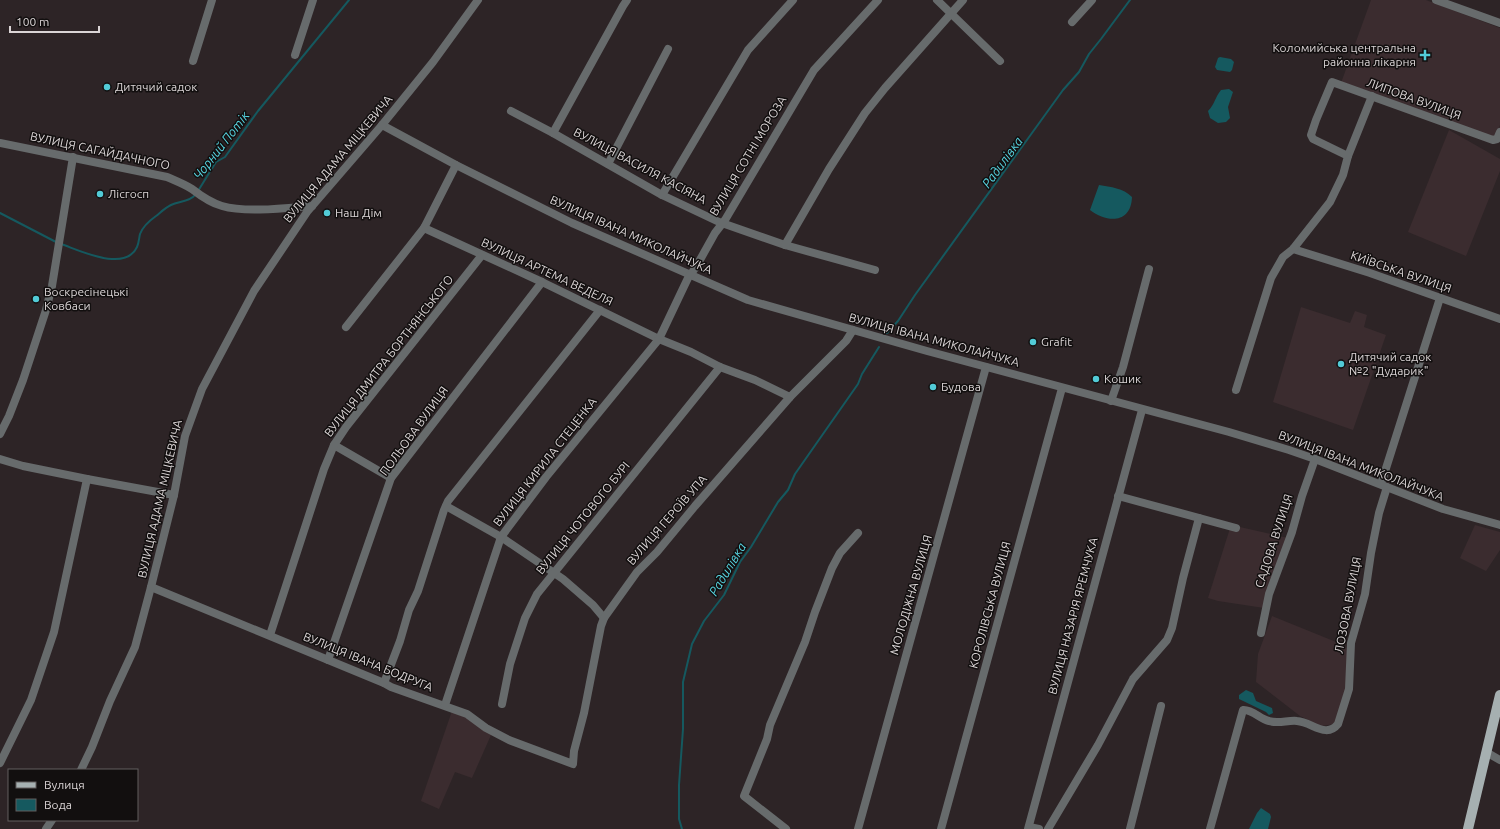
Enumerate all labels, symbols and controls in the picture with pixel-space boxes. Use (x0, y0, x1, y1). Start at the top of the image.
scale bar (10, 8, 99, 34)
text: 100 m (16, 15, 49, 28)
place label: Коломийська центральна районна лікарня (1272, 41, 1416, 68)
marker: Коломийська центральна районна лікарня (1419, 49, 1431, 61)
street label: ЛИПОВА ВУЛИЦЯ (1365, 75, 1463, 122)
place label: Дитячий садок (115, 80, 197, 93)
marker: Дитячий садок (102, 82, 112, 92)
street label: ВУЛИЦЯ АДАМА МІЦКЕВИЧА (281, 92, 395, 225)
street label: ВУЛИЦЯ СОТНІ МОРОЗА (707, 94, 789, 218)
water label: Чорний Потік (190, 108, 252, 182)
street label: ВУЛИЦЯ ВАСИЛЯ КАСІЯНА (572, 125, 709, 206)
street label: ВУЛИЦЯ САГАЙДАЧНОГО (29, 129, 171, 172)
water label: Радилівка (979, 134, 1025, 190)
place label: Лісгосп (108, 187, 149, 200)
marker: Лісгосп (95, 189, 105, 199)
street label: ВУЛИЦЯ ІВАНА МИКОЛАЙЧУКА (548, 193, 714, 276)
place label: Наш Дім (335, 206, 382, 219)
marker: Наш Дім (322, 208, 332, 218)
street label: ВУЛИЦЯ АРТЕМА ВЕДЕЛЯ (479, 235, 615, 308)
street label: КИЇВСЬКА ВУЛИЦЯ (1349, 248, 1453, 295)
street label: ВУЛИЦЯ ДМИТРА БОРТНЯНСЬКОГО (322, 272, 456, 439)
place label: Воскресінецькі Ковбаси (44, 285, 129, 312)
marker: Воскресінецькі Ковбаси (31, 294, 41, 304)
street label: ВУЛИЦЯ ІВАНА МИКОЛАЙЧУКА (847, 310, 1021, 369)
place label: Grafit (1041, 335, 1072, 348)
marker: Grafit (1028, 337, 1038, 347)
place label: Дитячий садок №2 "Дударик" (1349, 350, 1431, 377)
marker: Дитячий садок №2 "Дударик" (1336, 359, 1346, 369)
place label: Кошик (1104, 372, 1141, 385)
marker: Кошик (1091, 374, 1101, 384)
place label: Будова (941, 380, 981, 393)
marker: Будова (928, 382, 938, 392)
street label: ПОЛЬОВА ВУЛИЦЯ (377, 384, 450, 478)
street label: ВУЛИЦЯ КИРИЛА СТЕЦЕНКА (490, 395, 599, 529)
street label: ВУЛИЦЯ АДАМА МІЦКЕВИЧА (135, 418, 184, 579)
street label: ВУЛИЦЯ ІВАНА МИКОЛАЙЧУКА (1277, 428, 1446, 503)
street label: ВУЛИЦЯ ЧОТОВОГО БУРІ (533, 459, 632, 576)
street label: ВУЛИЦЯ ГЕРОЇВ УПА (624, 472, 709, 567)
street label: САДОВА ВУЛИЦЯ (1252, 492, 1295, 589)
street label: МОЛОДІЖНА ВУЛИЦЯ (887, 533, 934, 656)
street label: ВУЛИЦЯ НАЗАРІЯ ЯРЕМЧУКА (1045, 536, 1100, 696)
water label: Радилівка (706, 540, 748, 598)
street label: КОРОЛІВСЬКА ВУЛИЦЯ (966, 540, 1013, 670)
street label: ЛОЗОВА ВУЛИЦЯ (1332, 556, 1363, 654)
street label: ВУЛИЦЯ ІВАНА БОДРУГА (301, 630, 435, 694)
legend (8, 769, 138, 821)
text: Вулиця (44, 778, 85, 791)
text: Вода (44, 798, 72, 811)

